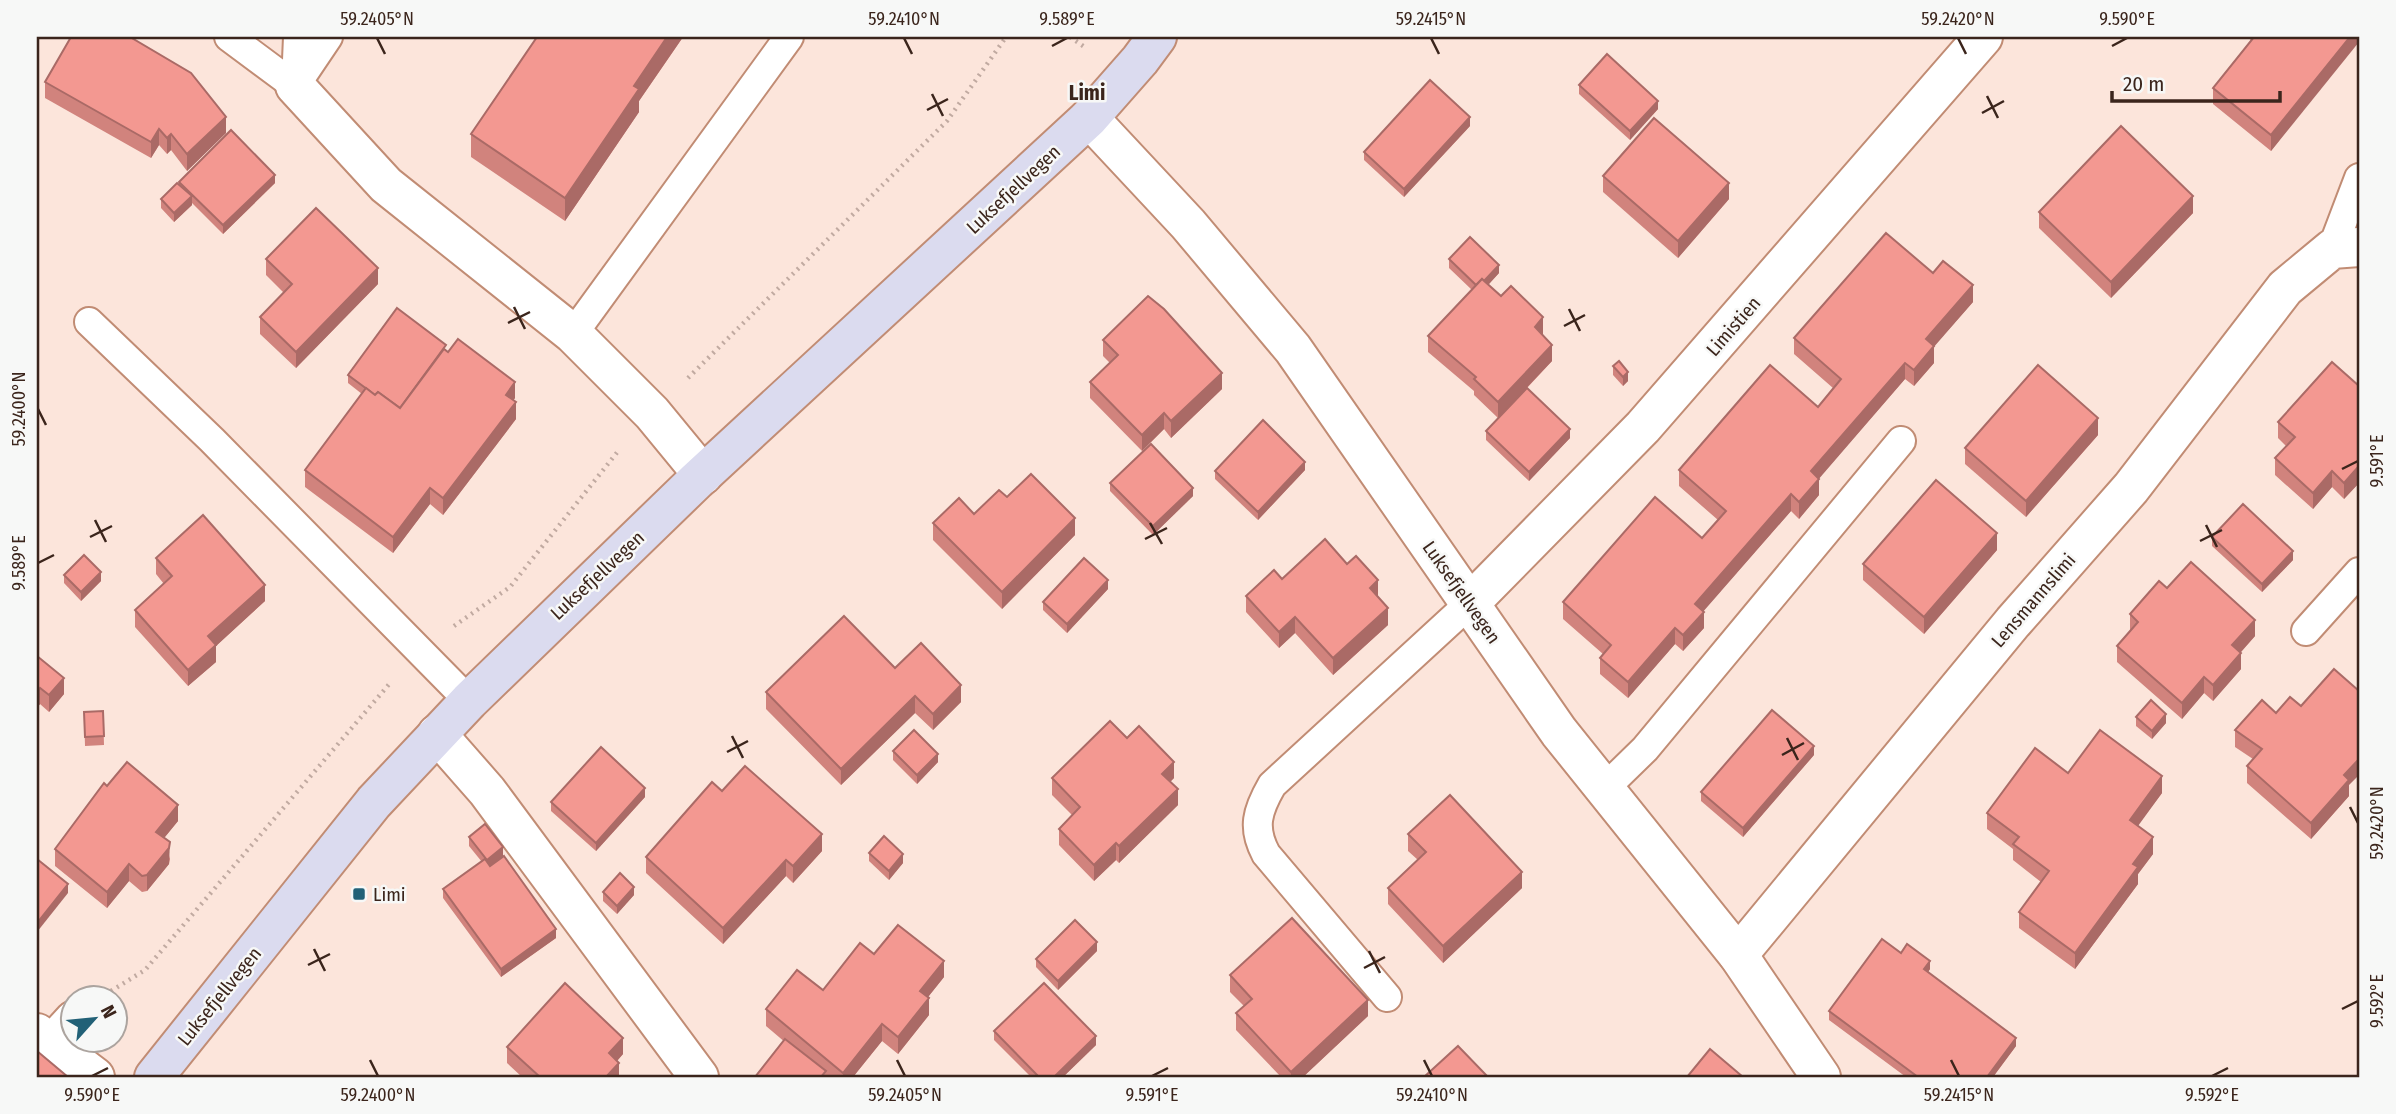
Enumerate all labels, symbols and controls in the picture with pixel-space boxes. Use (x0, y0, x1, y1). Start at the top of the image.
text: 59.2405°N (340, 8, 414, 30)
text: 59.2410°N (868, 8, 940, 30)
text: 9.589°E (1039, 8, 1095, 30)
text: 59.2415°N (1396, 8, 1466, 30)
text: 59.2420°N (1921, 8, 1995, 30)
text: 9.590°E (2099, 8, 2155, 30)
scale bar (2112, 60, 2280, 104)
text: 20 m (2123, 71, 2164, 97)
district label: Limi (1069, 80, 1105, 106)
street label: Luksefjellvegen (962, 140, 1065, 239)
street label: Limistien (1701, 292, 1765, 361)
text: 59.2400°N (8, 372, 30, 446)
text: 9.591°E (2366, 434, 2388, 488)
street label: Luksefjellvegen (546, 526, 649, 625)
text: 9.589°E (8, 535, 30, 591)
street label: Luksefjellvegen (1418, 537, 1505, 648)
street label: Lensmannslimi (1986, 549, 2080, 652)
text: 59.2420°N (2366, 786, 2388, 860)
place label: Limi (373, 883, 406, 906)
marker: Limi (351, 886, 367, 902)
street label: Luksefjellvegen (173, 942, 266, 1050)
text: 9.592°E (2366, 974, 2388, 1028)
north arrow (60, 984, 130, 1054)
text: N (96, 1001, 122, 1022)
text: 9.590°E (64, 1084, 120, 1106)
text: 59.2400°N (341, 1084, 415, 1106)
text: 59.2405°N (868, 1084, 942, 1106)
text: 9.591°E (1125, 1084, 1179, 1106)
text: 59.2410°N (1396, 1084, 1468, 1106)
text: 59.2415°N (1924, 1084, 1994, 1106)
text: 9.592°E (2185, 1084, 2239, 1106)

